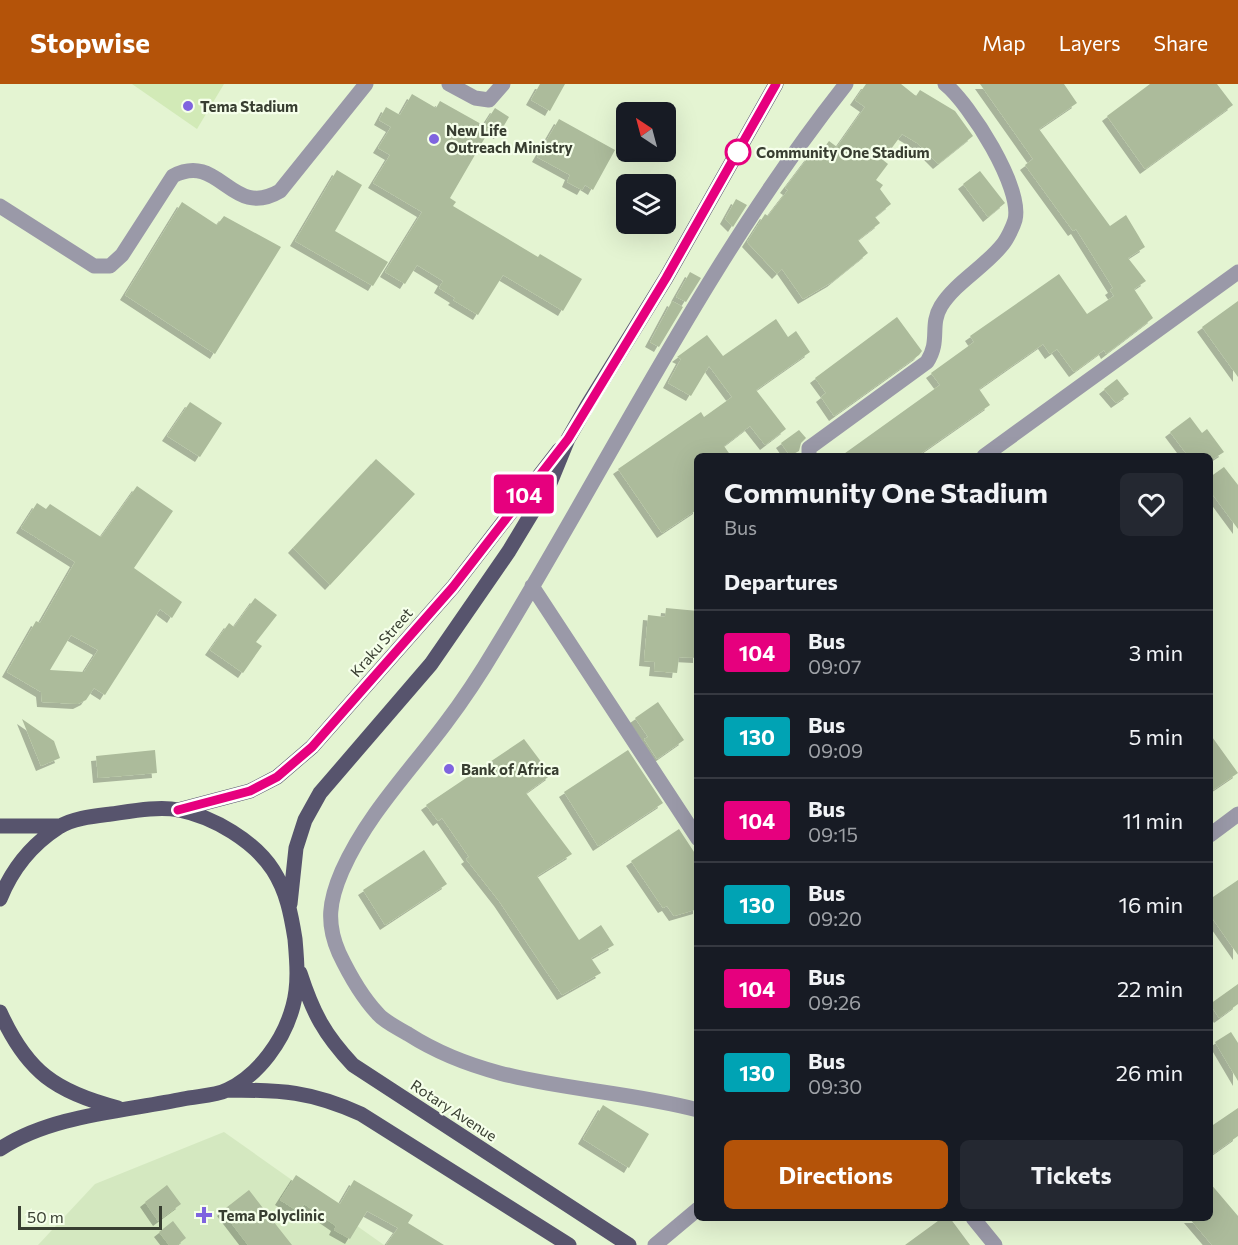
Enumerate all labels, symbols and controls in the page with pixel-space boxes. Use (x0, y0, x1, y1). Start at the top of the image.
text: Stopwise (30, 25, 150, 59)
text: Map (982, 30, 1026, 55)
text: Layers (1059, 30, 1121, 55)
text: Share (1154, 30, 1208, 55)
place label: Tema Stadium (200, 97, 298, 115)
marker: Tema Stadium (181, 99, 195, 113)
north arrow (616, 102, 676, 162)
map controls (616, 102, 676, 234)
place label: New Life Outreach Ministry (446, 121, 574, 156)
marker: New Life Outreach Ministry (427, 132, 441, 146)
marker: Community One Stadium (725, 139, 751, 165)
place label: Community One Stadium (756, 143, 930, 161)
button: layers (616, 174, 676, 234)
button: heart (1120, 473, 1183, 536)
line badge: 104 (490, 474, 558, 514)
text: Community One Stadium (724, 475, 1048, 509)
text: 104 (506, 482, 542, 507)
text: Bus (724, 515, 757, 539)
text: Departures (724, 568, 838, 595)
street label: Kraku Street (346, 604, 416, 680)
text: Bus (808, 627, 845, 654)
text: 3 min (1129, 639, 1183, 666)
text: 104 (739, 640, 775, 665)
text: 09:07 (808, 654, 861, 678)
text: Bus (808, 711, 845, 738)
text: 5 min (1129, 723, 1183, 750)
text: 130 (739, 724, 775, 749)
text: 09:09 (808, 738, 863, 762)
place label: Bank of Africa (461, 760, 559, 778)
marker: Bank of Africa (442, 762, 456, 776)
text: Bus (808, 795, 845, 822)
text: 11 min (1123, 807, 1183, 834)
text: 104 (739, 808, 775, 833)
text: 09:15 (808, 822, 858, 846)
text: Bus (808, 879, 845, 906)
text: 16 min (1119, 891, 1183, 918)
text: 130 (739, 892, 775, 917)
text: 09:20 (808, 906, 862, 930)
text: Bus (808, 963, 845, 990)
text: 22 min (1117, 975, 1183, 1002)
text: 104 (739, 976, 775, 1001)
text: 09:26 (808, 990, 861, 1014)
text: Bus (808, 1047, 845, 1074)
text: 26 min (1116, 1059, 1183, 1086)
text: 130 (739, 1060, 775, 1085)
text: 09:30 (808, 1074, 862, 1098)
street label: Rotary Avenue (408, 1075, 501, 1145)
button: Directions (724, 1140, 948, 1209)
button: Tickets (960, 1140, 1183, 1209)
scale bar (18, 1203, 162, 1230)
marker: Tema Polyclinic (195, 1206, 213, 1224)
place label: Tema Polyclinic (218, 1206, 324, 1224)
text: 50 m (27, 1207, 64, 1226)

